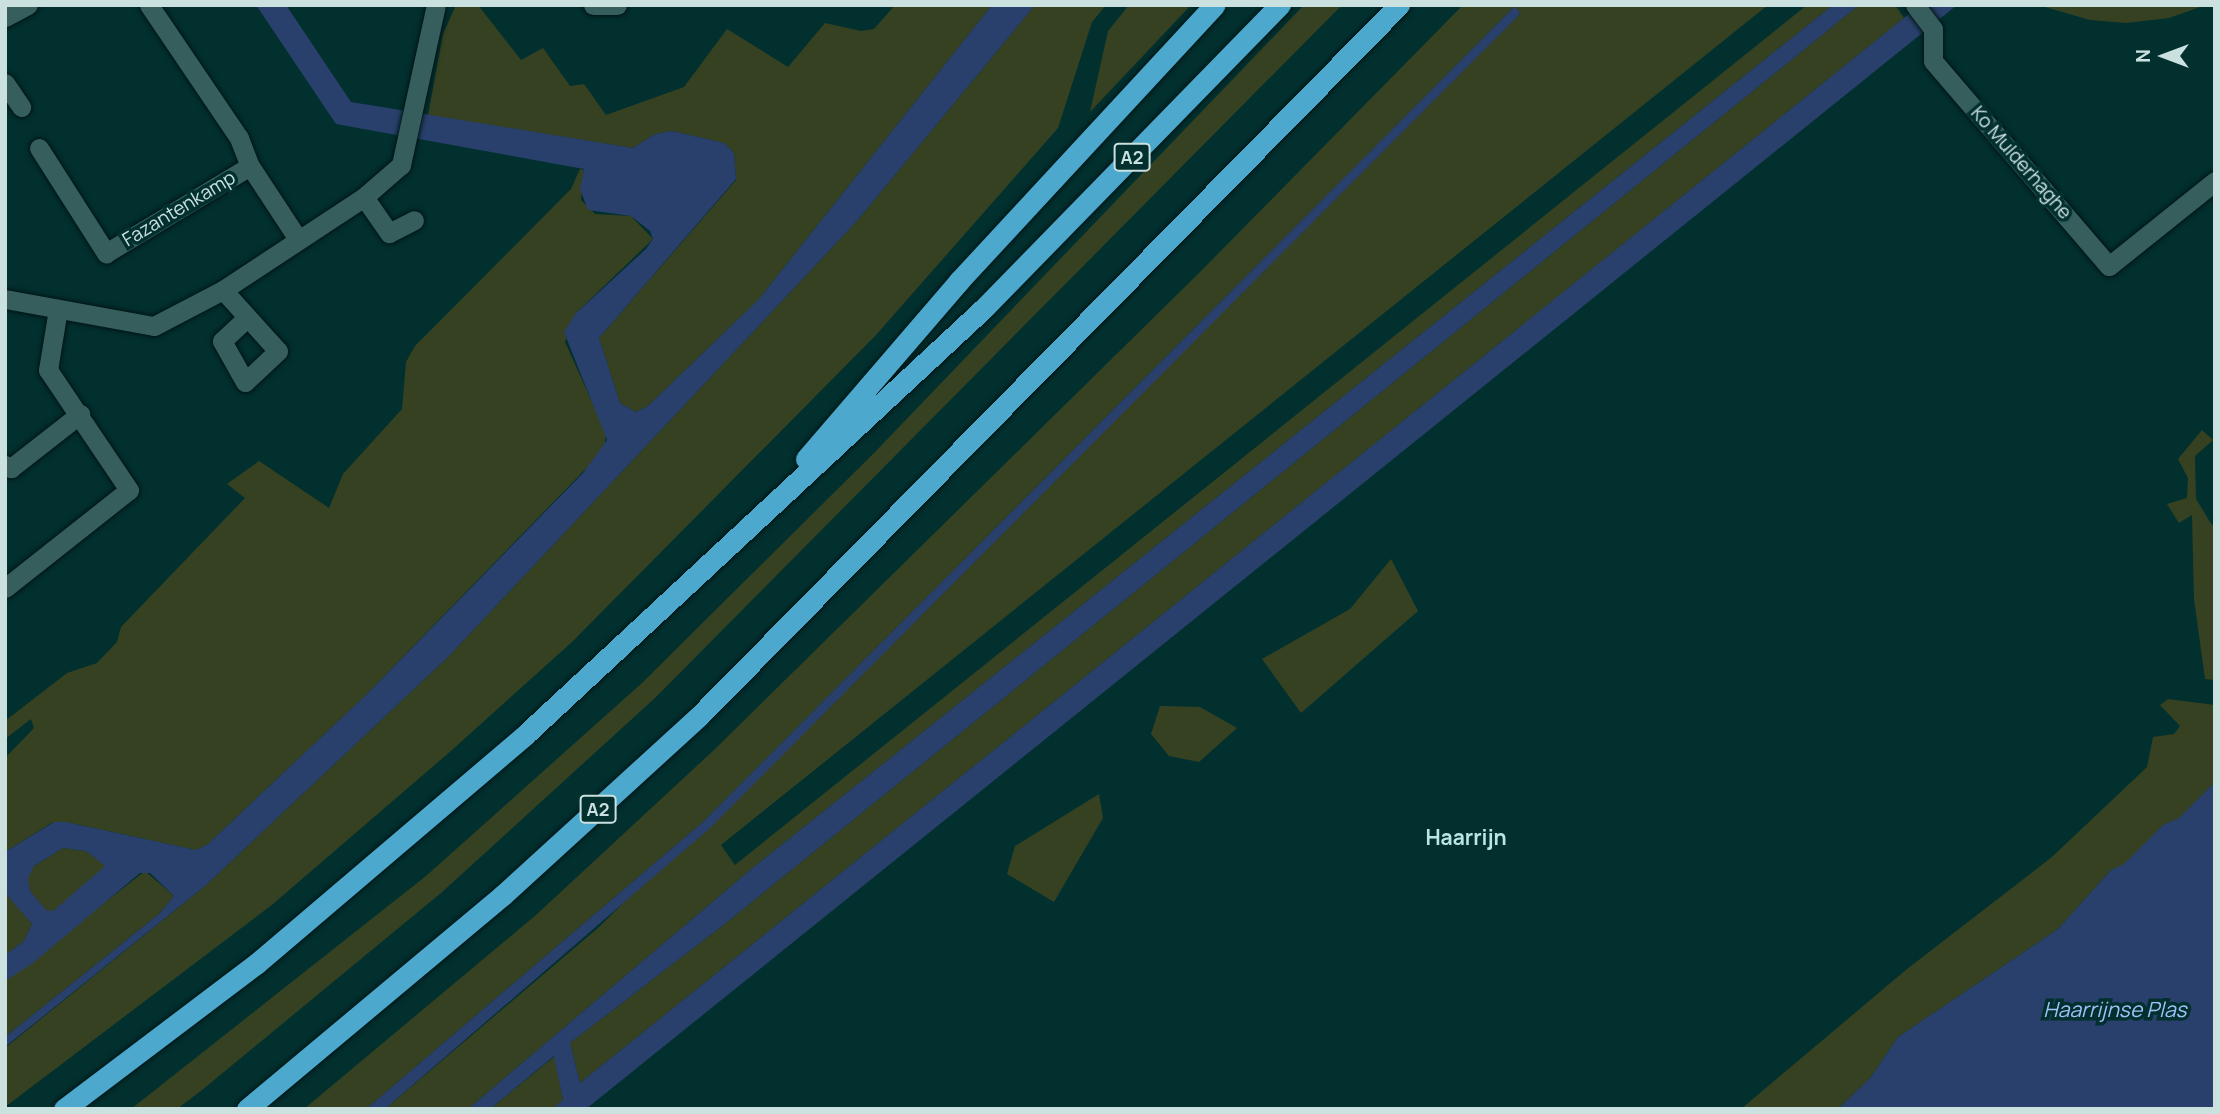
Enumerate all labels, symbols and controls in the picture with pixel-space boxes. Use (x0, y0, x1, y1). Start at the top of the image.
north arrow (2129, 21, 2199, 91)
text: N (2130, 49, 2156, 63)
street label: Ko Mulderhaghe (1966, 102, 2076, 224)
road number: A2 (1113, 142, 1151, 172)
street label: Fazantenkamp (118, 166, 240, 252)
road number: A2 (579, 794, 617, 824)
district label: Haarrijn (1425, 824, 1507, 850)
water label: Haarrijnse Plas (2043, 996, 2187, 1022)

